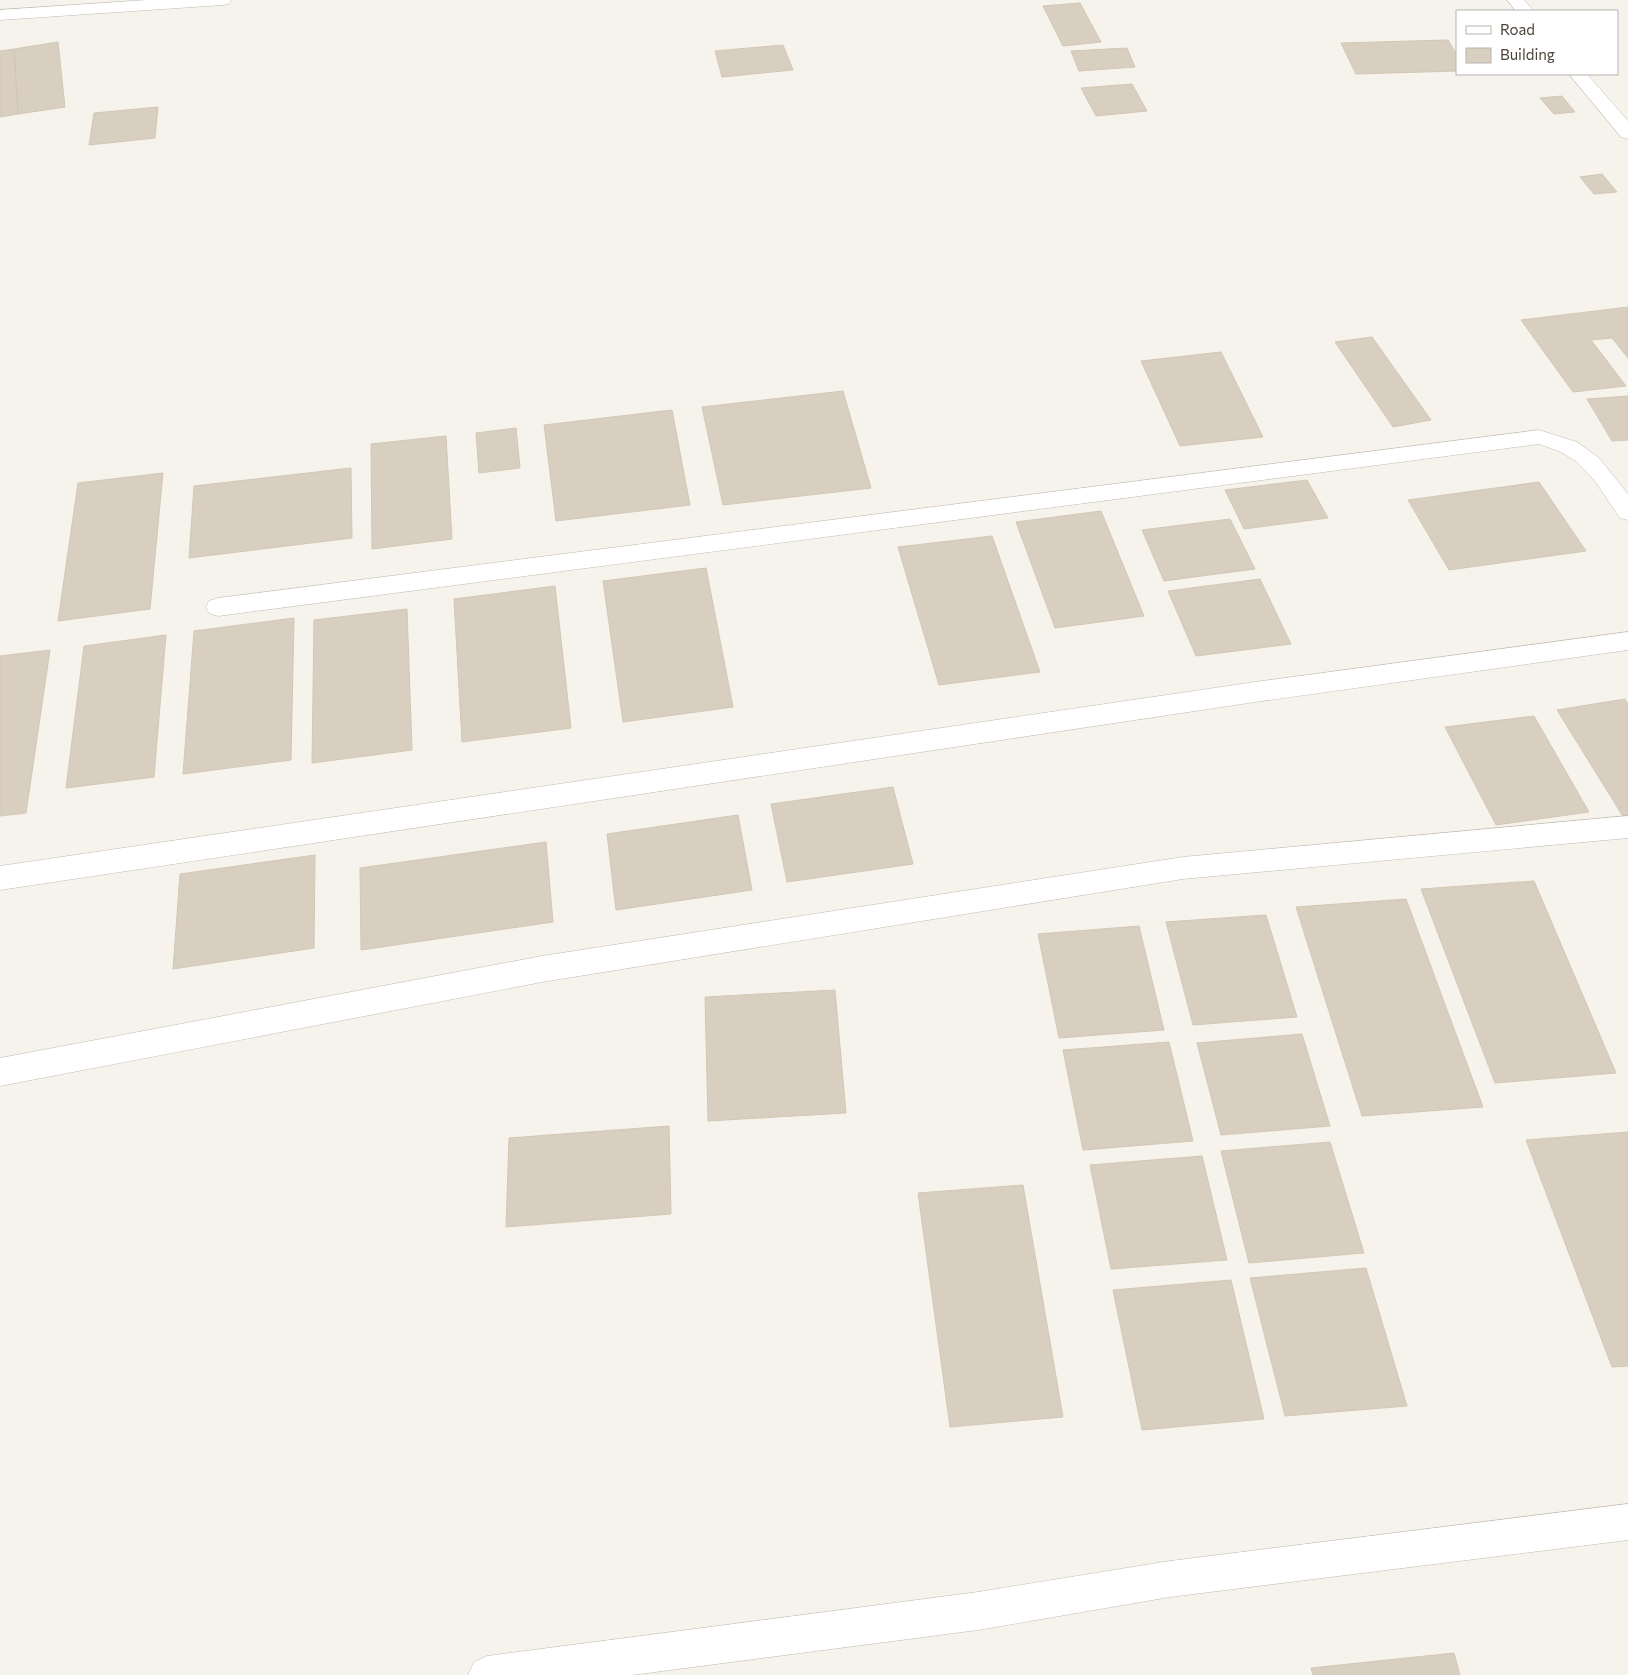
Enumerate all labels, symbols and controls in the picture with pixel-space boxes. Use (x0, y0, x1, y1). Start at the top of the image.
legend (1456, 10, 1618, 75)
text: Road (1500, 20, 1535, 38)
text: Building (1500, 45, 1555, 63)

